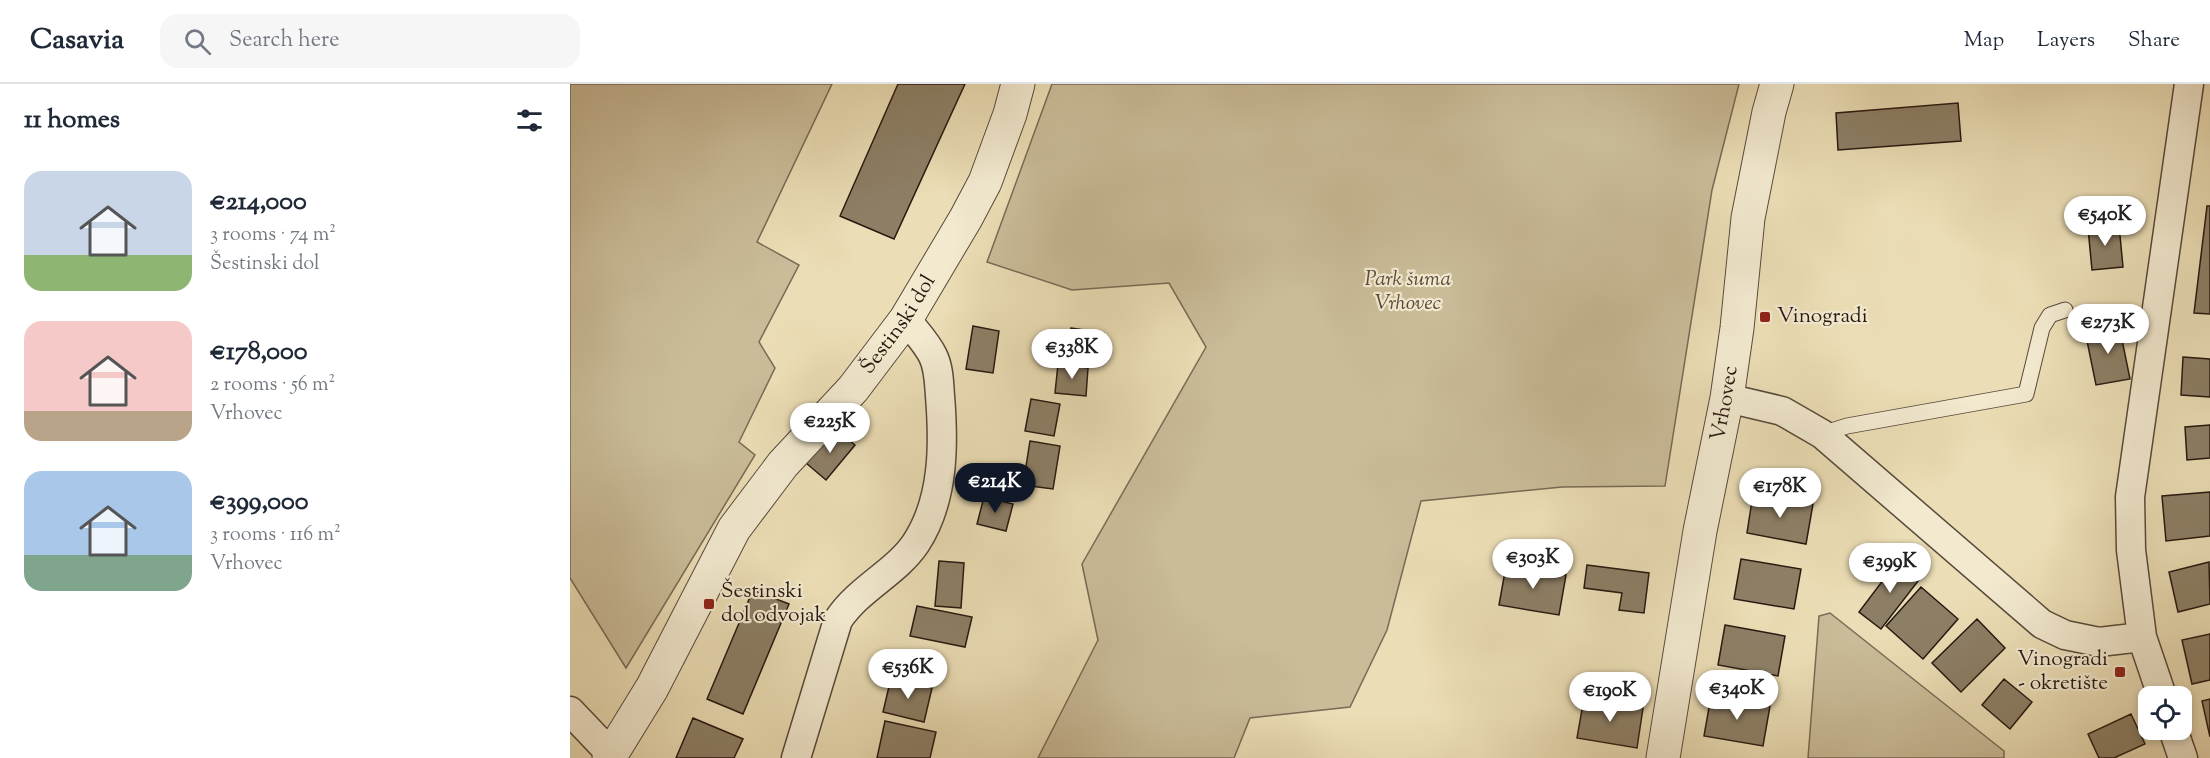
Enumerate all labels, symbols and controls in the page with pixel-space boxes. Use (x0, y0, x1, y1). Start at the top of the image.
search box (160, 14, 580, 68)
text: Casavia (30, 21, 124, 61)
icon: search (181, 25, 214, 58)
text: Search here (229, 25, 339, 57)
text: Map (1964, 26, 2004, 56)
text: Layers (2037, 26, 2095, 56)
text: Share (2128, 26, 2180, 56)
text: 11 homes (24, 102, 120, 139)
icon: filters (513, 104, 546, 137)
text: €214,000 (210, 184, 307, 221)
icon: home (72, 195, 144, 267)
pin: €540K (2063, 196, 2147, 247)
text: €540K (2078, 201, 2132, 230)
text: 3 rooms · 74 m² (210, 221, 336, 250)
text: Šestinski dol (210, 250, 320, 279)
park label: Park šuma Vrhovec (1365, 265, 1451, 319)
street label: Šestinski dol (854, 269, 944, 381)
place label: Vinogradi (1777, 302, 1868, 332)
pin: €273K (2066, 304, 2150, 355)
text: €273K (2081, 309, 2135, 338)
marker: Vinogradi (1758, 310, 1772, 324)
pin: €338K (1030, 329, 1114, 380)
text: €178,000 (210, 334, 308, 371)
text: €338K (1046, 334, 1098, 363)
icon: home (72, 345, 144, 417)
street label: Vrhovec (1704, 364, 1746, 444)
text: 2 rooms · 56 m² (210, 371, 335, 400)
text: Vrhovec (210, 400, 283, 429)
pin: €225K (788, 403, 872, 454)
text: €225K (804, 408, 856, 437)
pin: €214K (953, 463, 1037, 514)
text: €214K (969, 468, 1021, 497)
pin: €178K (1738, 468, 1822, 519)
text: €178K (1753, 473, 1807, 502)
text: €399,000 (210, 484, 309, 521)
icon: home (72, 495, 144, 567)
text: 3 rooms · 116 m² (210, 521, 341, 550)
pin: €303K (1491, 539, 1575, 590)
pin: €399K (1848, 543, 1932, 594)
text: €303K (1506, 544, 1560, 573)
text: €399K (1863, 548, 1917, 577)
text: Vrhovec (210, 550, 283, 579)
place label: Šestinski dol odvojak (721, 577, 827, 631)
marker: Šestinski dol odvojak (702, 597, 716, 611)
place label: Vinogradi - okretište (2017, 645, 2108, 699)
pin: €536K (866, 649, 950, 700)
text: €536K (882, 654, 934, 683)
marker: Vinogradi - okretište (2113, 665, 2127, 679)
pin: €340K (1695, 670, 1779, 721)
pin: €190K (1568, 672, 1652, 723)
text: €340K (1709, 675, 1765, 704)
text: €190K (1583, 677, 1637, 706)
map controls (2138, 686, 2192, 740)
button: locate (2138, 686, 2192, 740)

